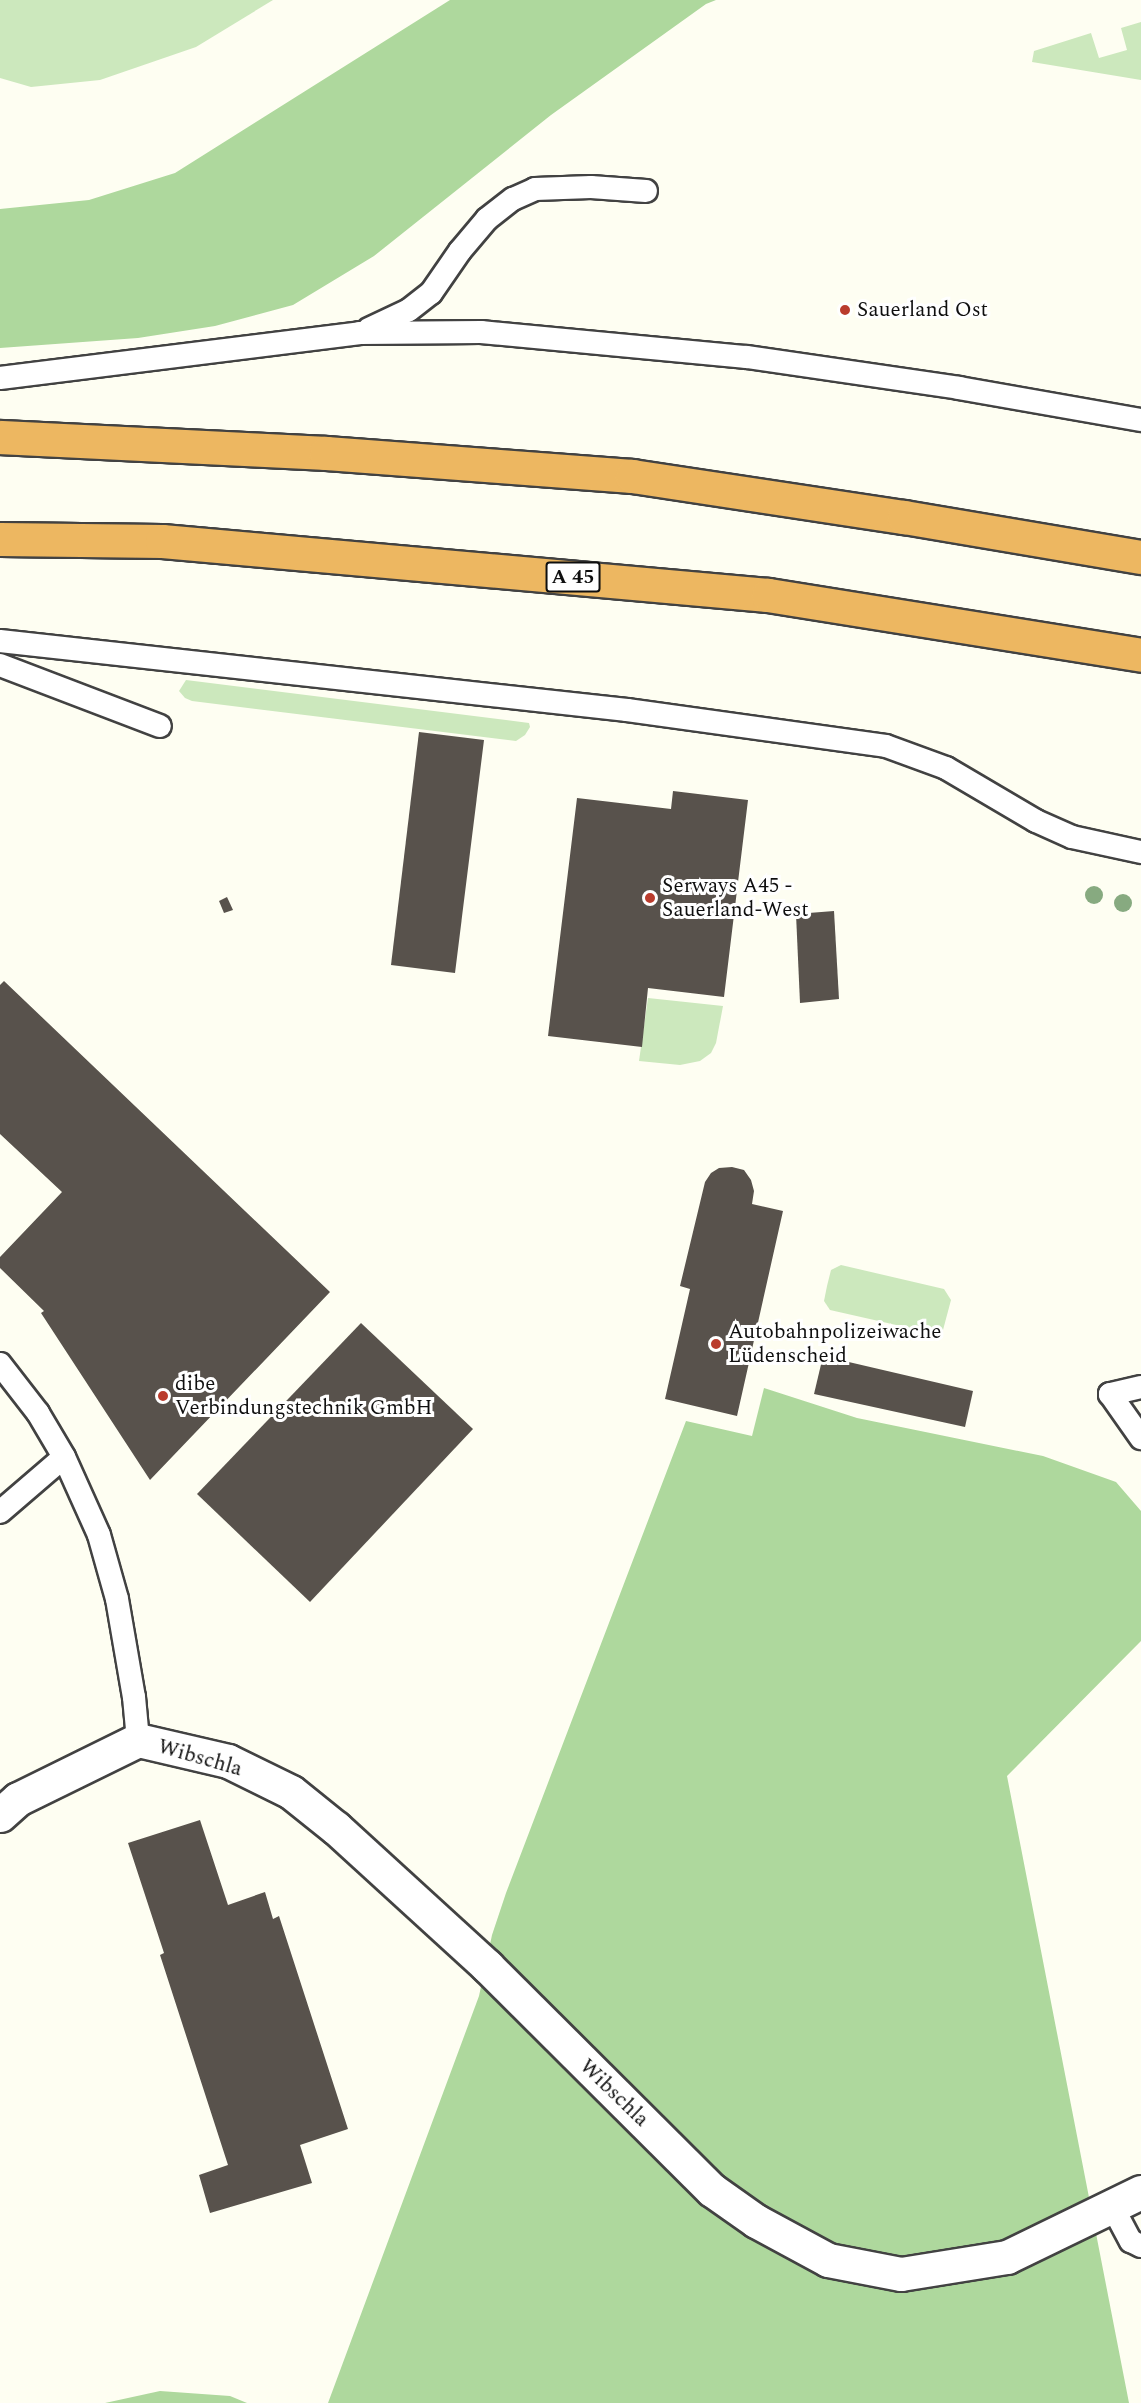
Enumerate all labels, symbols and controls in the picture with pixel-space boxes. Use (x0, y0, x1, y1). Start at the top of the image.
place label: Sauerland Ost (857, 297, 988, 323)
marker: Sauerland Ost (838, 303, 852, 317)
road number: A 45 (544, 560, 602, 594)
place label: Serways A45 - Sauerland-West (662, 873, 809, 923)
marker: Serways A45 - Sauerland-West (643, 891, 657, 905)
place label: Autobahnpolizeiwache Lüdenscheid (728, 1319, 942, 1369)
marker: Autobahnpolizeiwache Lüdenscheid (709, 1337, 723, 1351)
place label: dibe Verbindungstechnik GmbH (175, 1371, 433, 1421)
marker: dibe Verbindungstechnik GmbH (156, 1389, 170, 1403)
street label: Wibschla (155, 1734, 245, 1782)
street label: Wibschla (574, 2054, 654, 2132)

